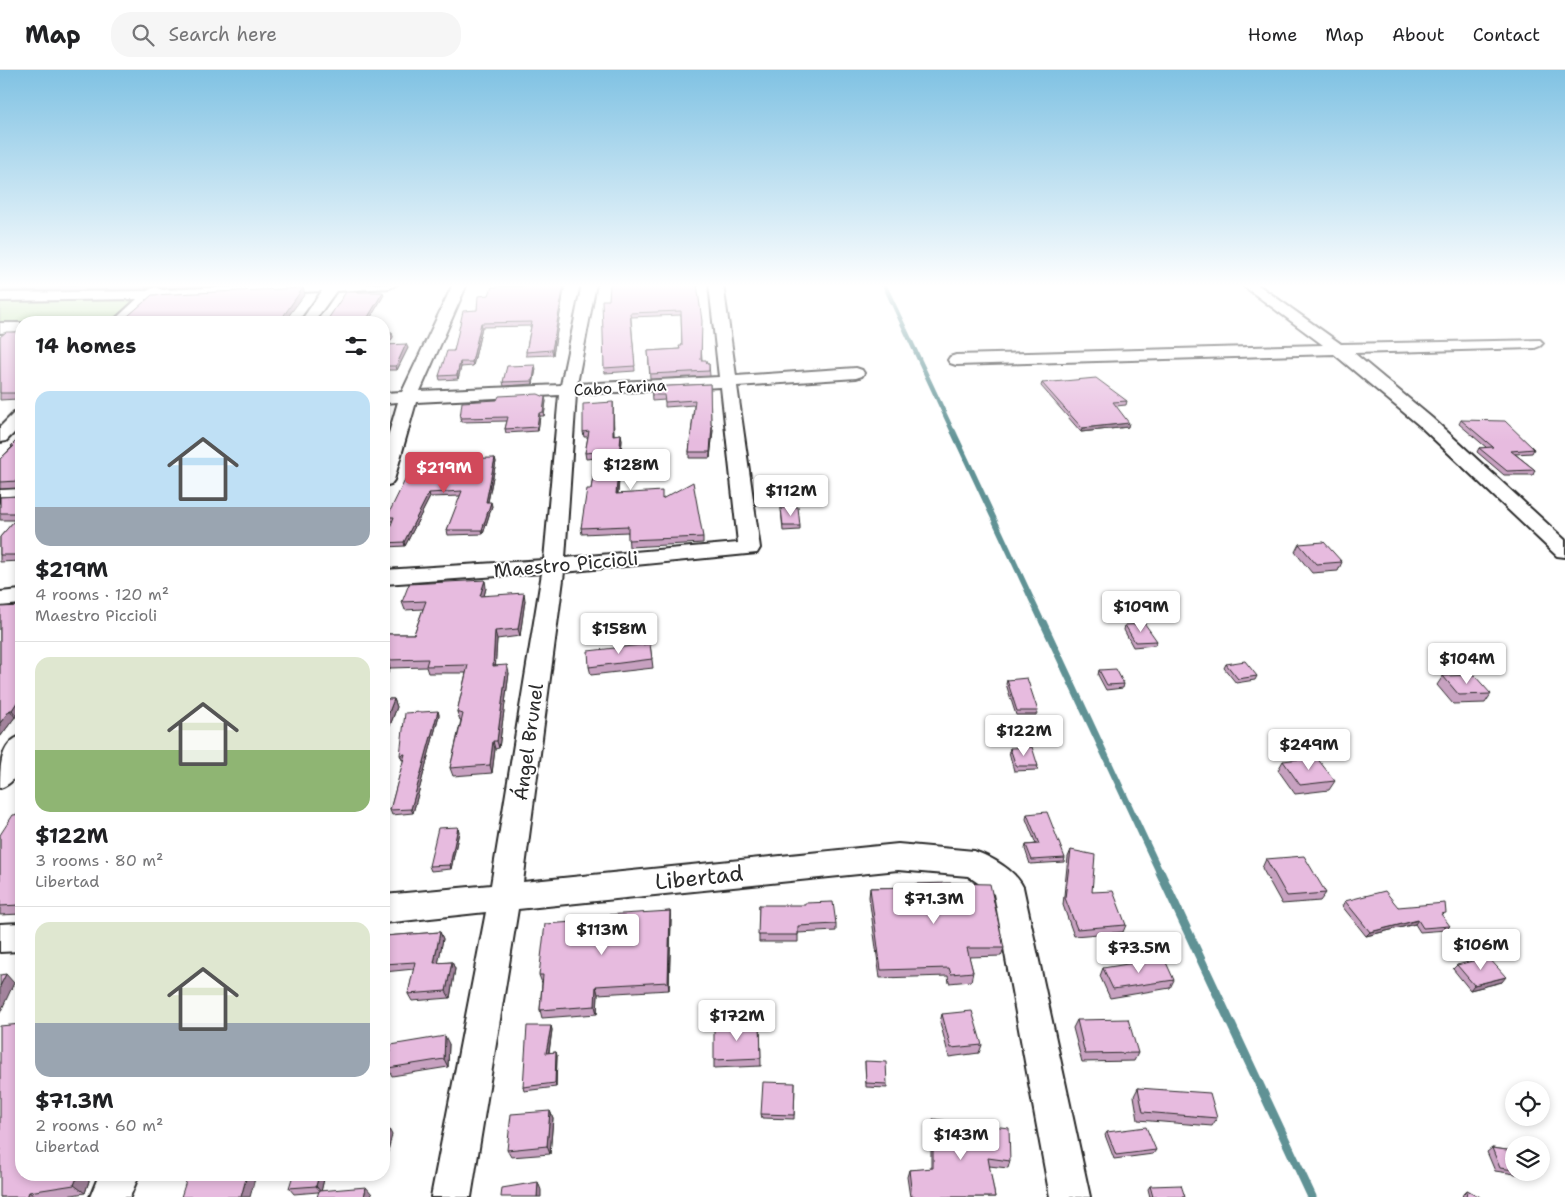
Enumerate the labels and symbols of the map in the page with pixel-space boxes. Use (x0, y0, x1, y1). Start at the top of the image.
street label: Cabo Farina (573, 375, 667, 400)
pin: $128M (596, 448, 666, 491)
pin: $219M (409, 452, 479, 494)
pin: $112M (756, 474, 826, 517)
street label: Maestro Piccioli (493, 546, 640, 583)
pin: $109M (1106, 590, 1176, 633)
pin: $158M (584, 612, 654, 655)
pin: $104M (1432, 642, 1502, 685)
street label: Ángel Brunel (507, 682, 549, 802)
pin: $122M (989, 714, 1059, 757)
pin: $249M (1274, 728, 1344, 771)
street label: Libertad (653, 858, 745, 897)
pin: $71.3M (893, 882, 975, 925)
pin: $113M (567, 914, 637, 956)
pin: $106M (1446, 928, 1516, 971)
pin: $73.5M (1098, 932, 1180, 974)
pin: $172M (702, 1000, 772, 1042)
pin: $143M (926, 1118, 996, 1161)

